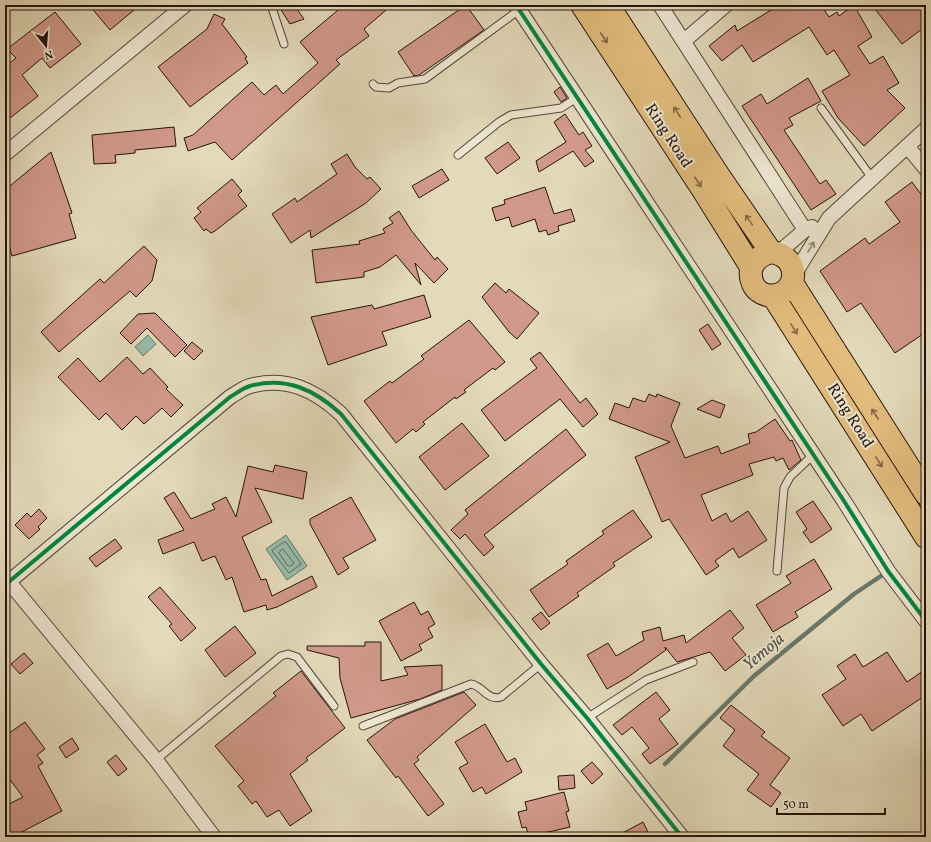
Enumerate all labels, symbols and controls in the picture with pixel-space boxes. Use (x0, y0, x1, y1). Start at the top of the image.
north arrow (26, 26, 66, 66)
one-way arrow (600, 32, 608, 43)
text: N (42, 46, 55, 62)
street label: Ring Road (639, 99, 697, 173)
one-way arrow (673, 107, 681, 118)
one-way arrow (694, 176, 702, 187)
one-way arrow (745, 215, 753, 226)
one-way arrow (808, 241, 816, 253)
one-way arrow (790, 323, 798, 334)
street label: Ring Road (821, 379, 879, 453)
one-way arrow (871, 409, 879, 420)
one-way arrow (875, 456, 883, 468)
water label: Yemoja (738, 628, 790, 676)
scale bar (777, 790, 885, 816)
text: 50 m (783, 797, 809, 813)

